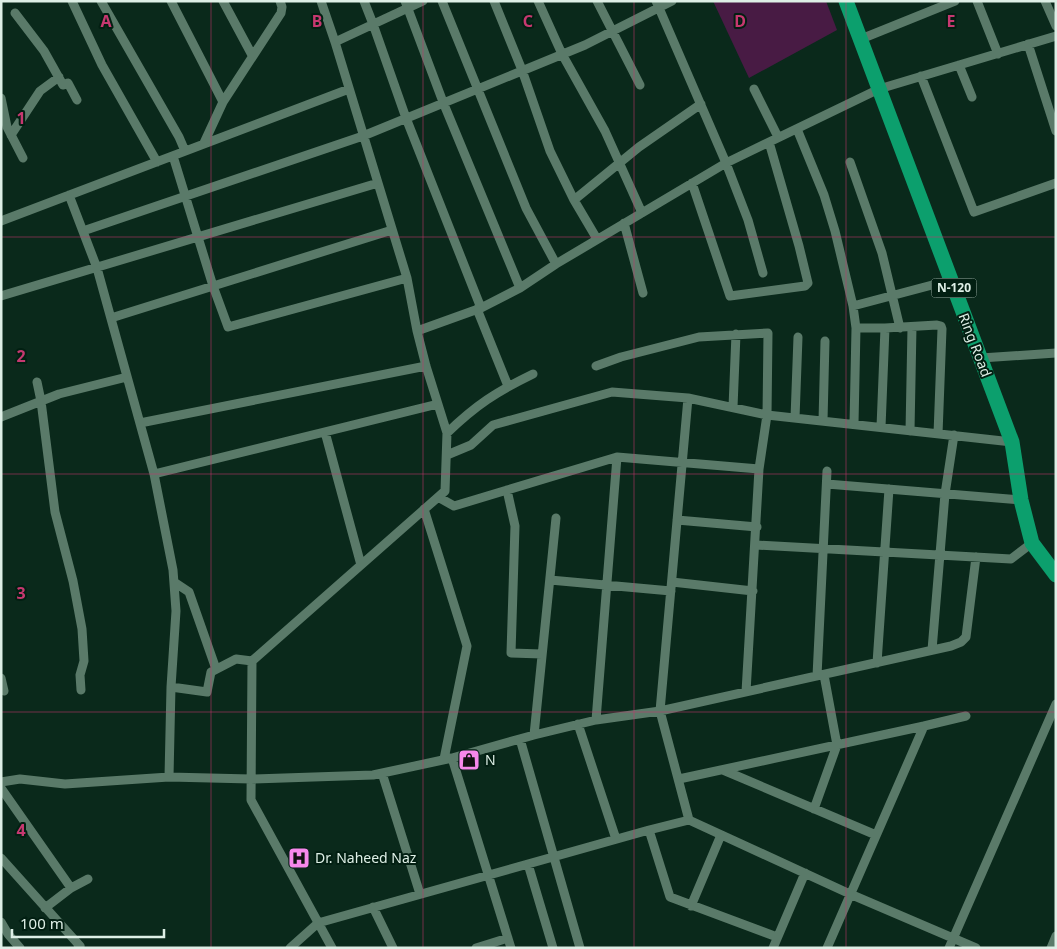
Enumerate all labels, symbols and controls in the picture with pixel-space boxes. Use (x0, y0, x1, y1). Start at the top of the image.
text: A (100, 10, 112, 32)
text: B (312, 10, 322, 32)
text: C (523, 10, 533, 32)
text: D (734, 10, 746, 32)
text: E (947, 10, 956, 32)
text: 1 (16, 107, 26, 129)
road number: N-120 (932, 278, 976, 298)
street label: Ring Road (955, 310, 996, 379)
text: 2 (16, 345, 26, 367)
text: 3 (16, 582, 26, 604)
shop icon: N (457, 748, 481, 772)
place label: N (485, 750, 496, 769)
text: 4 (16, 819, 26, 841)
hospital icon: Dr. Naheed Naz (287, 846, 311, 870)
place label: Dr. Naheed Naz (315, 848, 417, 867)
scale bar (12, 906, 165, 938)
text: 100 m (20, 913, 64, 933)

